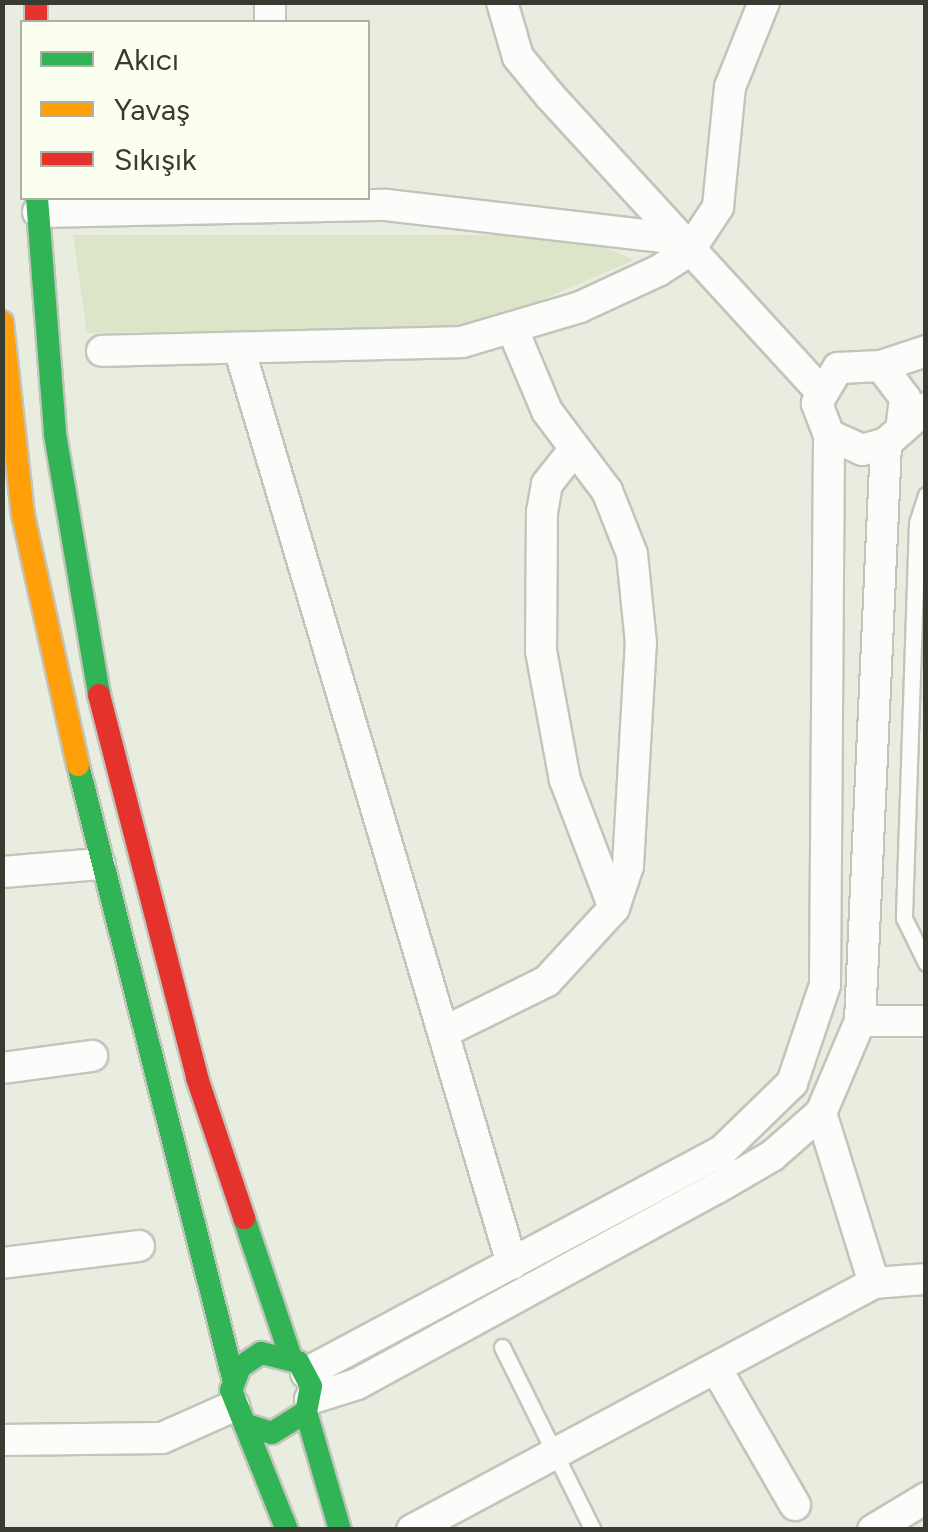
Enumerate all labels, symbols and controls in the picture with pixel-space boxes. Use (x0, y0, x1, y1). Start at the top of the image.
legend (20, 20, 370, 200)
text: Akıcı (114, 41, 179, 78)
text: Yavaş (114, 91, 190, 128)
text: Sıkışık (114, 141, 197, 178)

